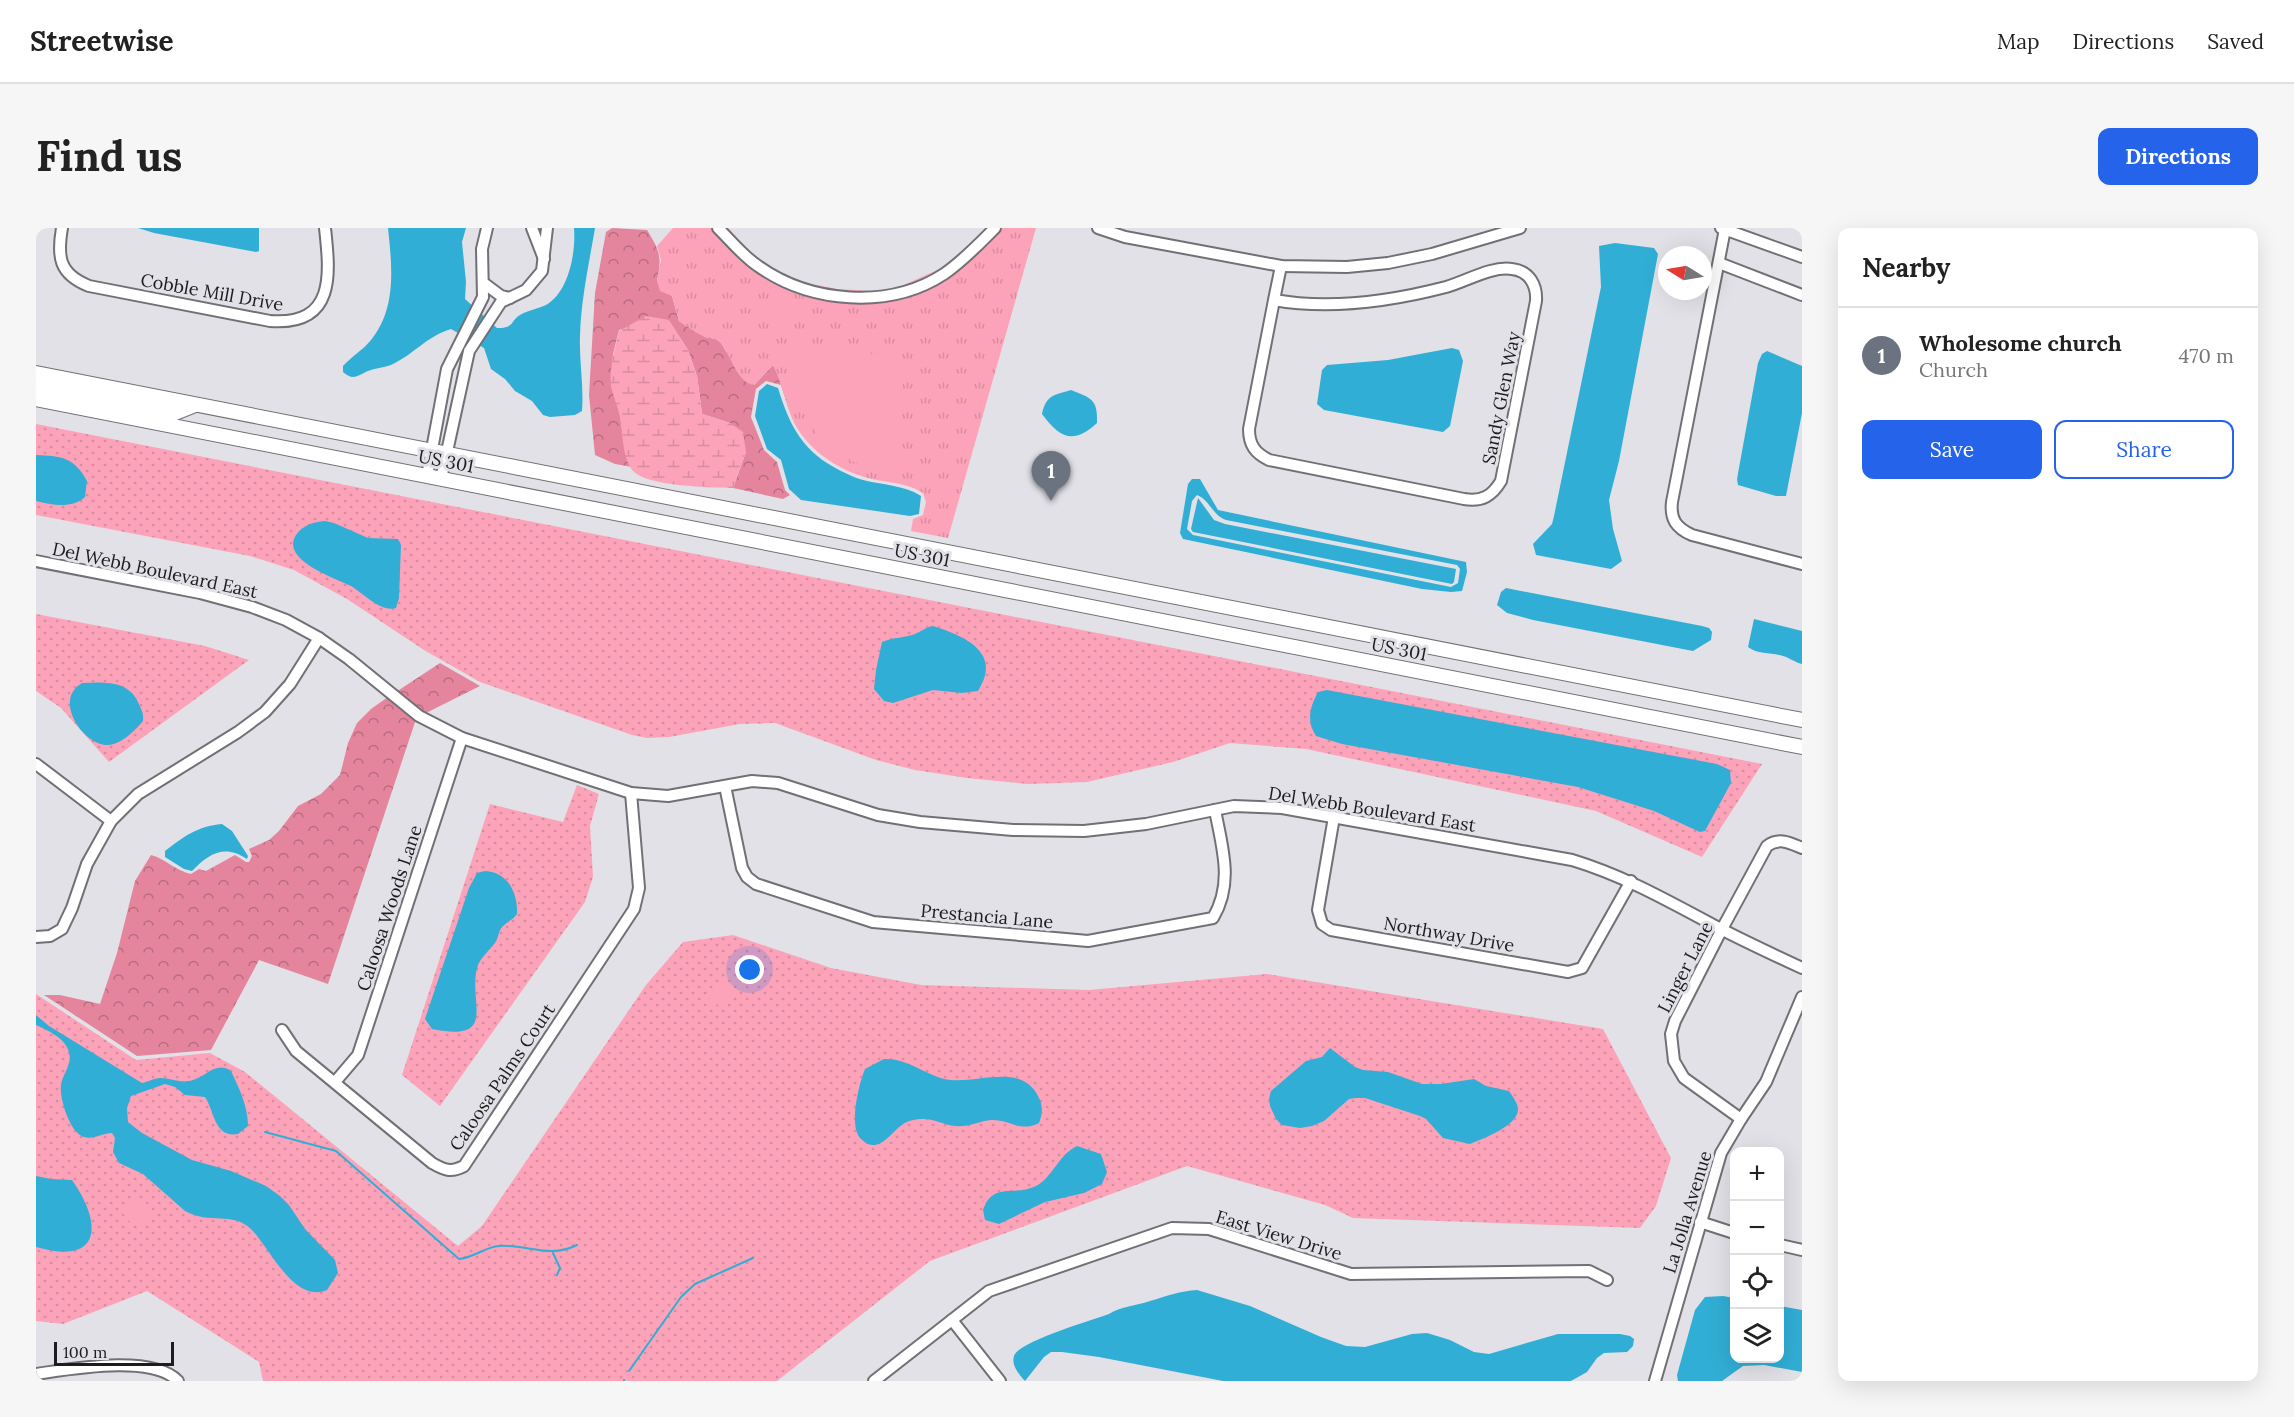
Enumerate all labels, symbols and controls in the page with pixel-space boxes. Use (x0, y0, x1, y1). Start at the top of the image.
text: Streetwise (30, 23, 174, 59)
text: Map (1997, 28, 2040, 55)
text: Directions (2073, 28, 2174, 55)
text: Saved (2207, 28, 2264, 55)
button: Directions (2098, 128, 2258, 185)
text: Find us (36, 129, 182, 183)
north arrow (1658, 246, 1712, 300)
text: Nearby (1862, 251, 1950, 284)
street label: Cobble Mill Drive (139, 268, 285, 316)
street label: Sandy Glen Way (1477, 329, 1525, 467)
text: Wholesome church (1919, 329, 2122, 357)
text: 1 (1877, 343, 1886, 368)
text: 470 m (2178, 343, 2234, 368)
text: Church (1919, 357, 1988, 382)
button: Save (1862, 420, 2042, 479)
button: Share (2054, 420, 2234, 479)
street label: US 301 (416, 444, 476, 478)
pin: 1 (1032, 452, 1070, 501)
street label: Del Webb Boulevard East (50, 537, 260, 603)
street label: US 301 (892, 538, 952, 572)
street label: US 301 (1369, 632, 1429, 666)
street label: Del Webb Boulevard East (1267, 781, 1477, 837)
street label: Caloosa Woods Lane (351, 822, 427, 994)
street label: Prestancia Lane (920, 899, 1055, 933)
street label: Northway Drive (1382, 911, 1516, 957)
street label: Linger Lane (1652, 917, 1718, 1016)
your location (735, 955, 764, 984)
street label: Caloosa Palms Court (444, 999, 560, 1155)
map controls (1730, 1147, 1784, 1363)
button: + (1730, 1147, 1784, 1201)
street label: La Jolla Avenue (1657, 1148, 1717, 1276)
button: − (1730, 1201, 1784, 1255)
street label: East View Drive (1213, 1205, 1345, 1265)
button: locate (1730, 1255, 1784, 1309)
button: layers (1730, 1309, 1784, 1363)
scale bar (54, 1339, 174, 1366)
text: 100 m (63, 1342, 107, 1362)

